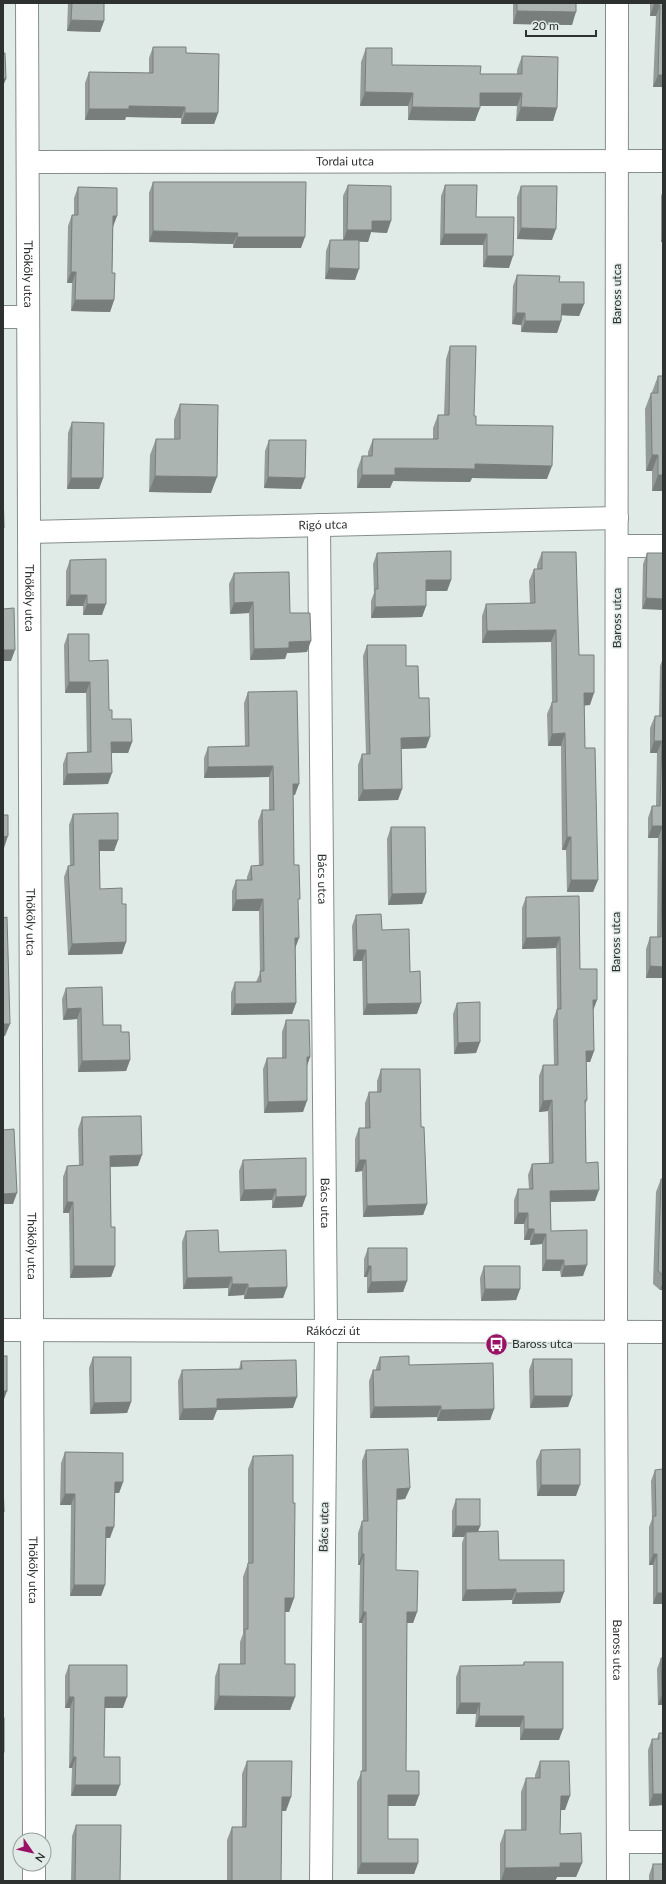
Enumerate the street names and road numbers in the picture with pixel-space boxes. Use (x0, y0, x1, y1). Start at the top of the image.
street label: Tordai utca (316, 153, 374, 169)
street label: Thököly utca (21, 240, 36, 308)
street label: Baross utca (609, 264, 624, 324)
street label: Rigó utca (298, 516, 348, 533)
street label: Thököly utca (22, 564, 37, 632)
street label: Baross utca (609, 588, 624, 648)
street label: Bács utca (315, 854, 330, 904)
street label: Thököly utca (23, 888, 39, 956)
street label: Baross utca (608, 912, 623, 972)
street label: Bács utca (318, 1178, 333, 1228)
street label: Thököly utca (25, 1212, 40, 1280)
street label: Rákóczi út (306, 1323, 361, 1338)
street label: Bács utca (316, 1502, 331, 1552)
street label: Thököly utca (26, 1536, 41, 1604)
street label: Baross utca (610, 1620, 625, 1680)

